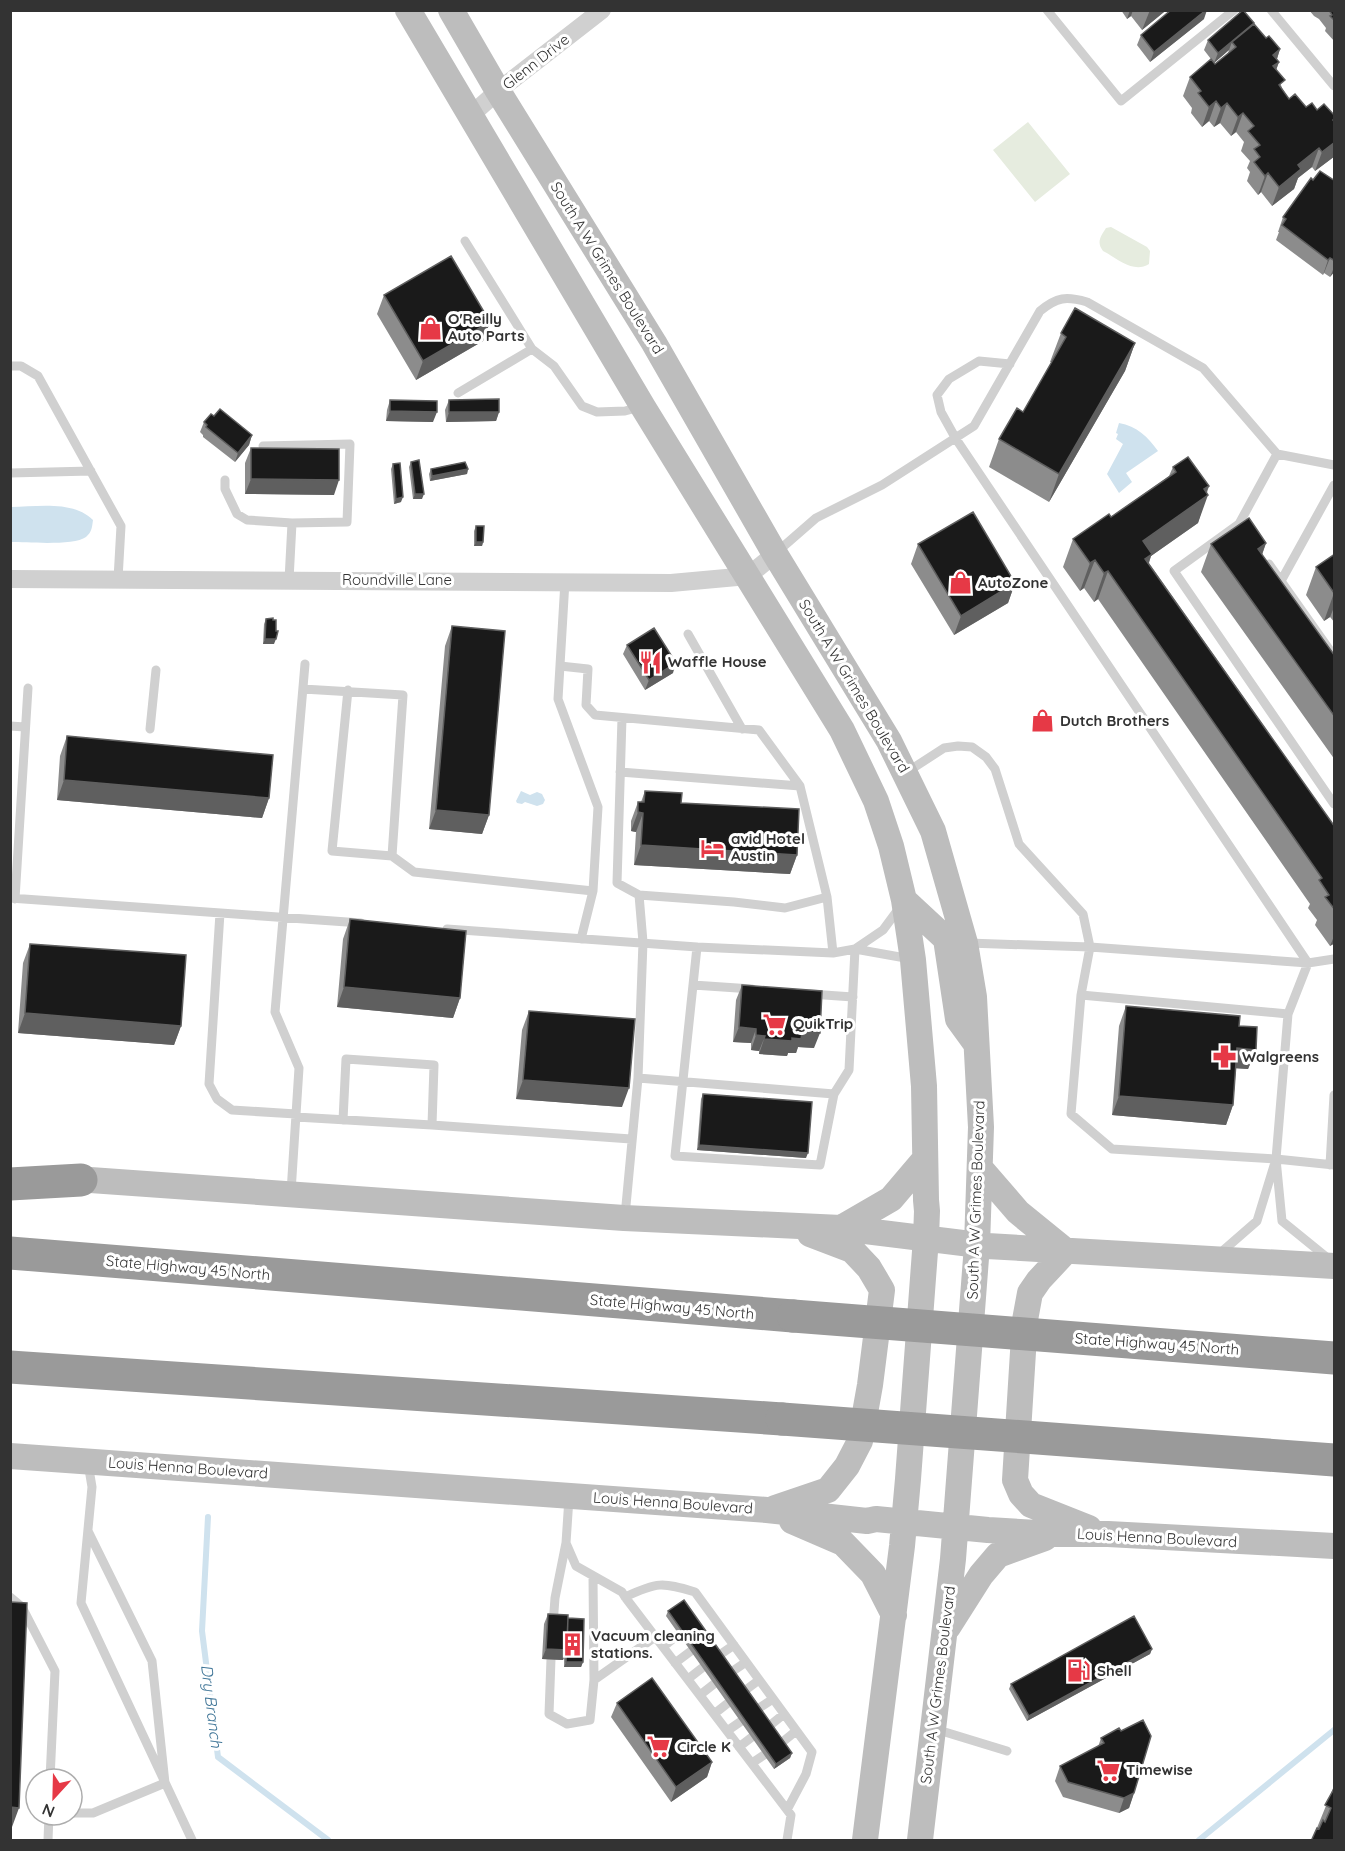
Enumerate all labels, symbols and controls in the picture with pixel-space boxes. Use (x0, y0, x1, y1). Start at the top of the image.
street label: Glenn Drive (498, 30, 573, 94)
street label: South A W Grimes Boulevard (547, 178, 668, 357)
place label: O'Reilly Auto Parts (448, 309, 524, 345)
shop icon: O'Reilly Auto Parts (417, 315, 443, 341)
street label: Roundville Lane (342, 570, 452, 589)
shop icon: AutoZone (947, 570, 973, 596)
place label: AutoZone (978, 573, 1048, 592)
street label: South A W Grimes Boulevard (795, 595, 914, 776)
restaurant icon: Waffle House (637, 649, 663, 675)
place label: Waffle House (668, 652, 767, 671)
shop icon: Dutch Brothers (1029, 708, 1055, 734)
place label: Dutch Brothers (1060, 711, 1169, 730)
place label: avid Hotel Austin (731, 829, 805, 865)
hotel icon: avid Hotel Austin (700, 835, 726, 861)
supermarket icon: QuikTrip (762, 1011, 788, 1037)
place label: QuikTrip (793, 1014, 853, 1033)
pharmacy icon: Walgreens (1211, 1044, 1237, 1070)
place label: Walgreens (1242, 1047, 1319, 1066)
street label: South A W Grimes Boulevard (963, 1100, 988, 1300)
street label: State Highway 45 North (105, 1251, 271, 1284)
street label: State Highway 45 North (589, 1290, 755, 1323)
street label: State Highway 45 North (1074, 1328, 1240, 1359)
street label: Louis Henna Boulevard (107, 1452, 269, 1483)
street label: Louis Henna Boulevard (592, 1487, 754, 1518)
street label: Louis Henna Boulevard (1076, 1524, 1238, 1551)
street label: South A W Grimes Boulevard (916, 1585, 959, 1785)
place label: Vacuum cleaning stations. (591, 1626, 715, 1662)
building icon: Vacuum cleaning stations. (560, 1632, 586, 1658)
fuel station icon: Shell (1066, 1658, 1092, 1684)
place label: Shell (1097, 1661, 1132, 1680)
water label: Dry Branch (197, 1663, 227, 1750)
supermarket icon: Circle K (646, 1734, 672, 1760)
place label: Circle K (677, 1737, 731, 1756)
supermarket icon: Timewise (1095, 1757, 1121, 1783)
place label: Timewise (1126, 1760, 1193, 1779)
north arrow (24, 1767, 84, 1827)
text: N (39, 1799, 58, 1822)

